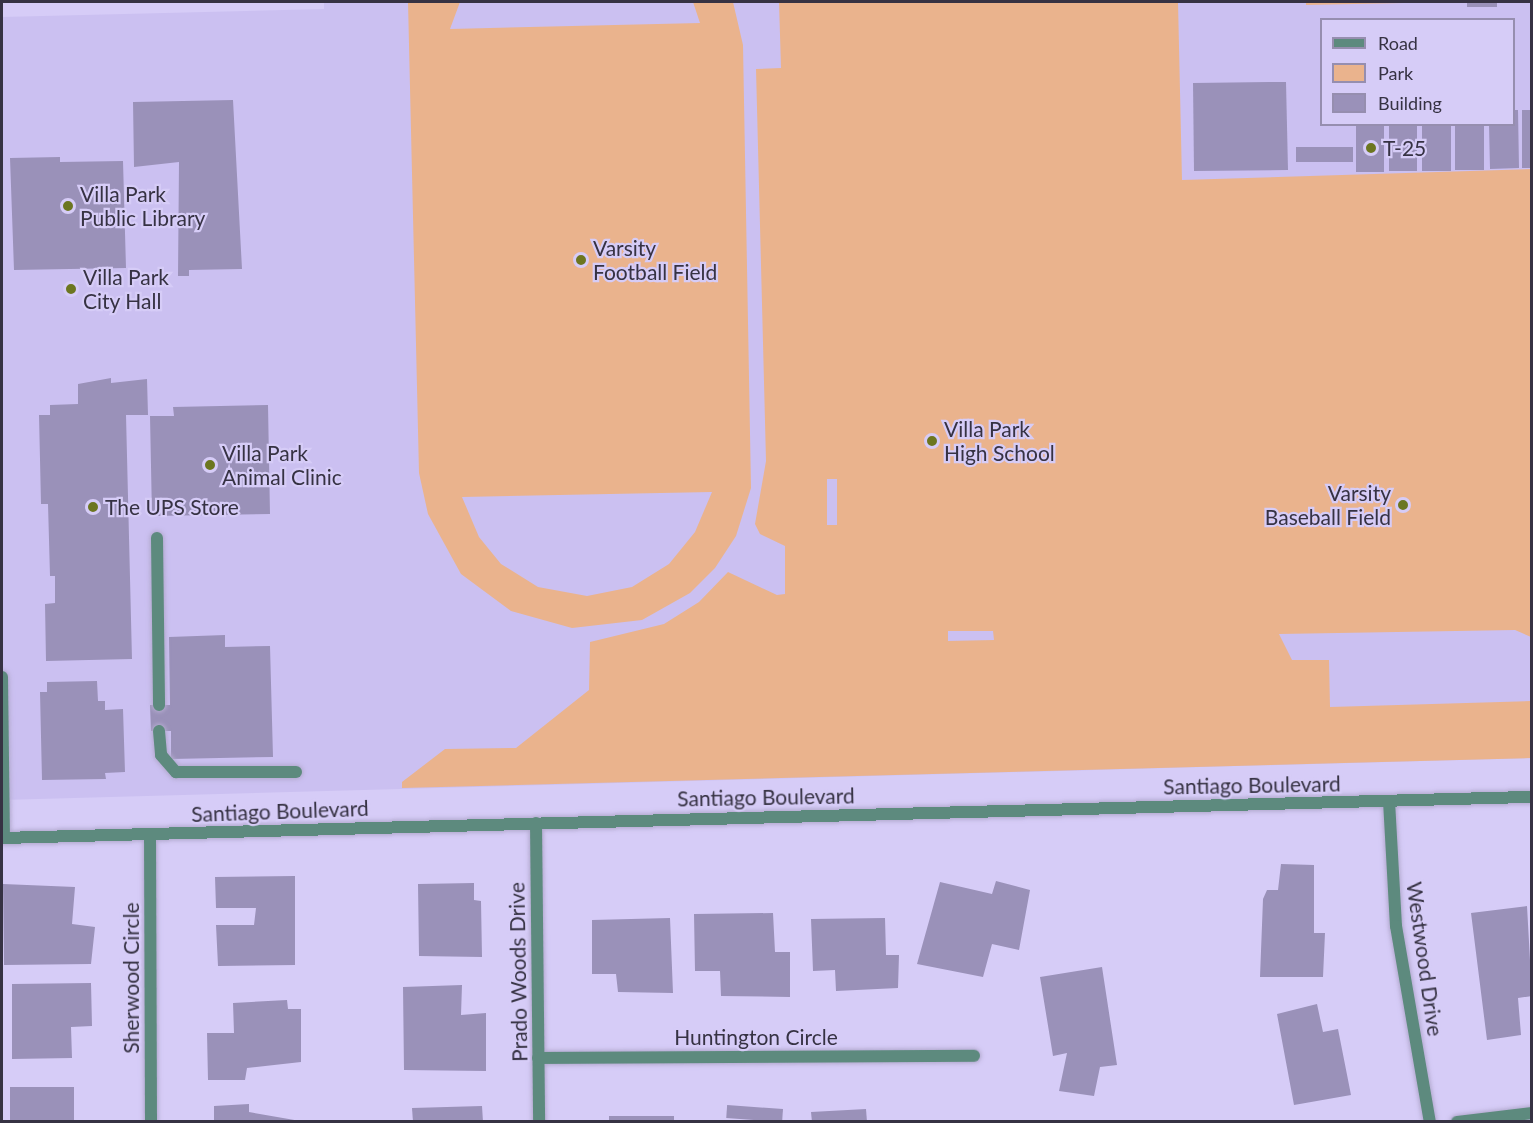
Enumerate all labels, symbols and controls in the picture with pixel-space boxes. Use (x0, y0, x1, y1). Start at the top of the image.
legend (1320, 18, 1515, 126)
text: Road (1378, 32, 1418, 54)
text: Park (1378, 62, 1413, 84)
text: Building (1378, 92, 1442, 114)
place label: T-25 (1383, 135, 1426, 161)
marker: T-25 (1364, 141, 1378, 155)
place label: Villa Park Public Library (80, 181, 205, 231)
marker: Villa Park Public Library (61, 199, 75, 213)
place label: Varsity Football Field (593, 235, 717, 285)
marker: Varsity Football Field (574, 253, 588, 267)
place label: Villa Park City Hall (83, 264, 169, 314)
marker: Villa Park City Hall (64, 282, 78, 296)
place label: Villa Park High School (944, 416, 1055, 466)
marker: Villa Park High School (925, 434, 939, 448)
place label: Villa Park Animal Clinic (222, 440, 342, 490)
marker: Villa Park Animal Clinic (203, 458, 217, 472)
place label: Varsity Baseball Field (1265, 480, 1391, 530)
place label: The UPS Store (105, 494, 239, 520)
marker: Varsity Baseball Field (1396, 498, 1410, 512)
marker: The UPS Store (86, 500, 100, 514)
street label: Santiago Boulevard (1163, 771, 1341, 799)
street label: Santiago Boulevard (677, 783, 855, 811)
street label: Santiago Boulevard (191, 795, 369, 827)
street label: Westwood Drive (1402, 880, 1448, 1038)
street label: Prado Woods Drive (504, 882, 532, 1062)
street label: Sherwood Circle (118, 902, 144, 1054)
street label: Huntington Circle (674, 1024, 838, 1050)

